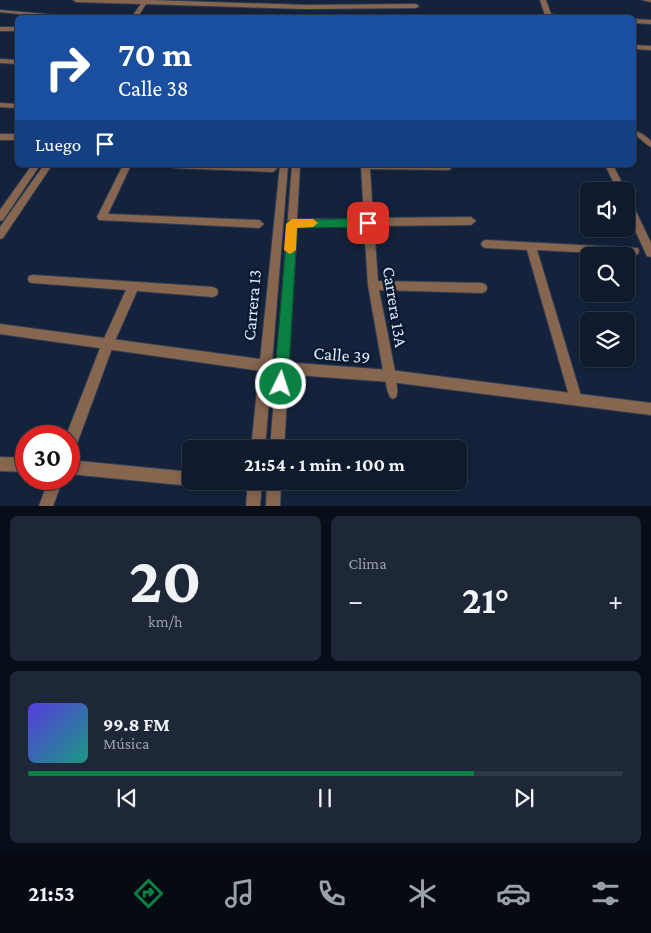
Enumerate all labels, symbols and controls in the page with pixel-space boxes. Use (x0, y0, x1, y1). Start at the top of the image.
icon: right (35, 35, 100, 100)
text: 70 m (118, 35, 192, 74)
text: Calle 38 (118, 76, 189, 101)
icon: arrive (91, 130, 119, 158)
text: Luego (35, 134, 81, 155)
map controls (580, 182, 635, 367)
button: sound (580, 182, 635, 237)
pin (347, 202, 389, 244)
icon: arrive (354, 209, 382, 237)
button: search (580, 247, 635, 302)
street label: Carrera 13A (379, 265, 411, 350)
street label: Carrera 13 (239, 269, 265, 341)
button: layers (580, 312, 635, 367)
street label: Calle 39 (313, 343, 371, 367)
position arrow (254, 357, 306, 409)
speed limit sign: 30 (15, 425, 80, 490)
text: 21:54 · 1 min · 100 m (244, 454, 405, 475)
text: 20 (129, 544, 202, 616)
text: Clima (349, 555, 387, 572)
text: 21° (462, 579, 509, 621)
text: − (349, 585, 363, 616)
text: + (608, 585, 623, 616)
text: km/h (148, 613, 183, 630)
text: 99.8 FM (103, 714, 170, 735)
text: Música (103, 735, 149, 752)
icon: previous (113, 784, 141, 812)
icon: pause (311, 784, 339, 812)
icon: next (510, 784, 538, 812)
icon: directions (131, 876, 166, 911)
icon: music (222, 876, 257, 911)
icon: phone (314, 876, 349, 911)
icon: climate (405, 876, 440, 911)
icon: car (496, 876, 531, 911)
icon: filters (588, 876, 623, 911)
text: 21:53 (28, 881, 75, 906)

